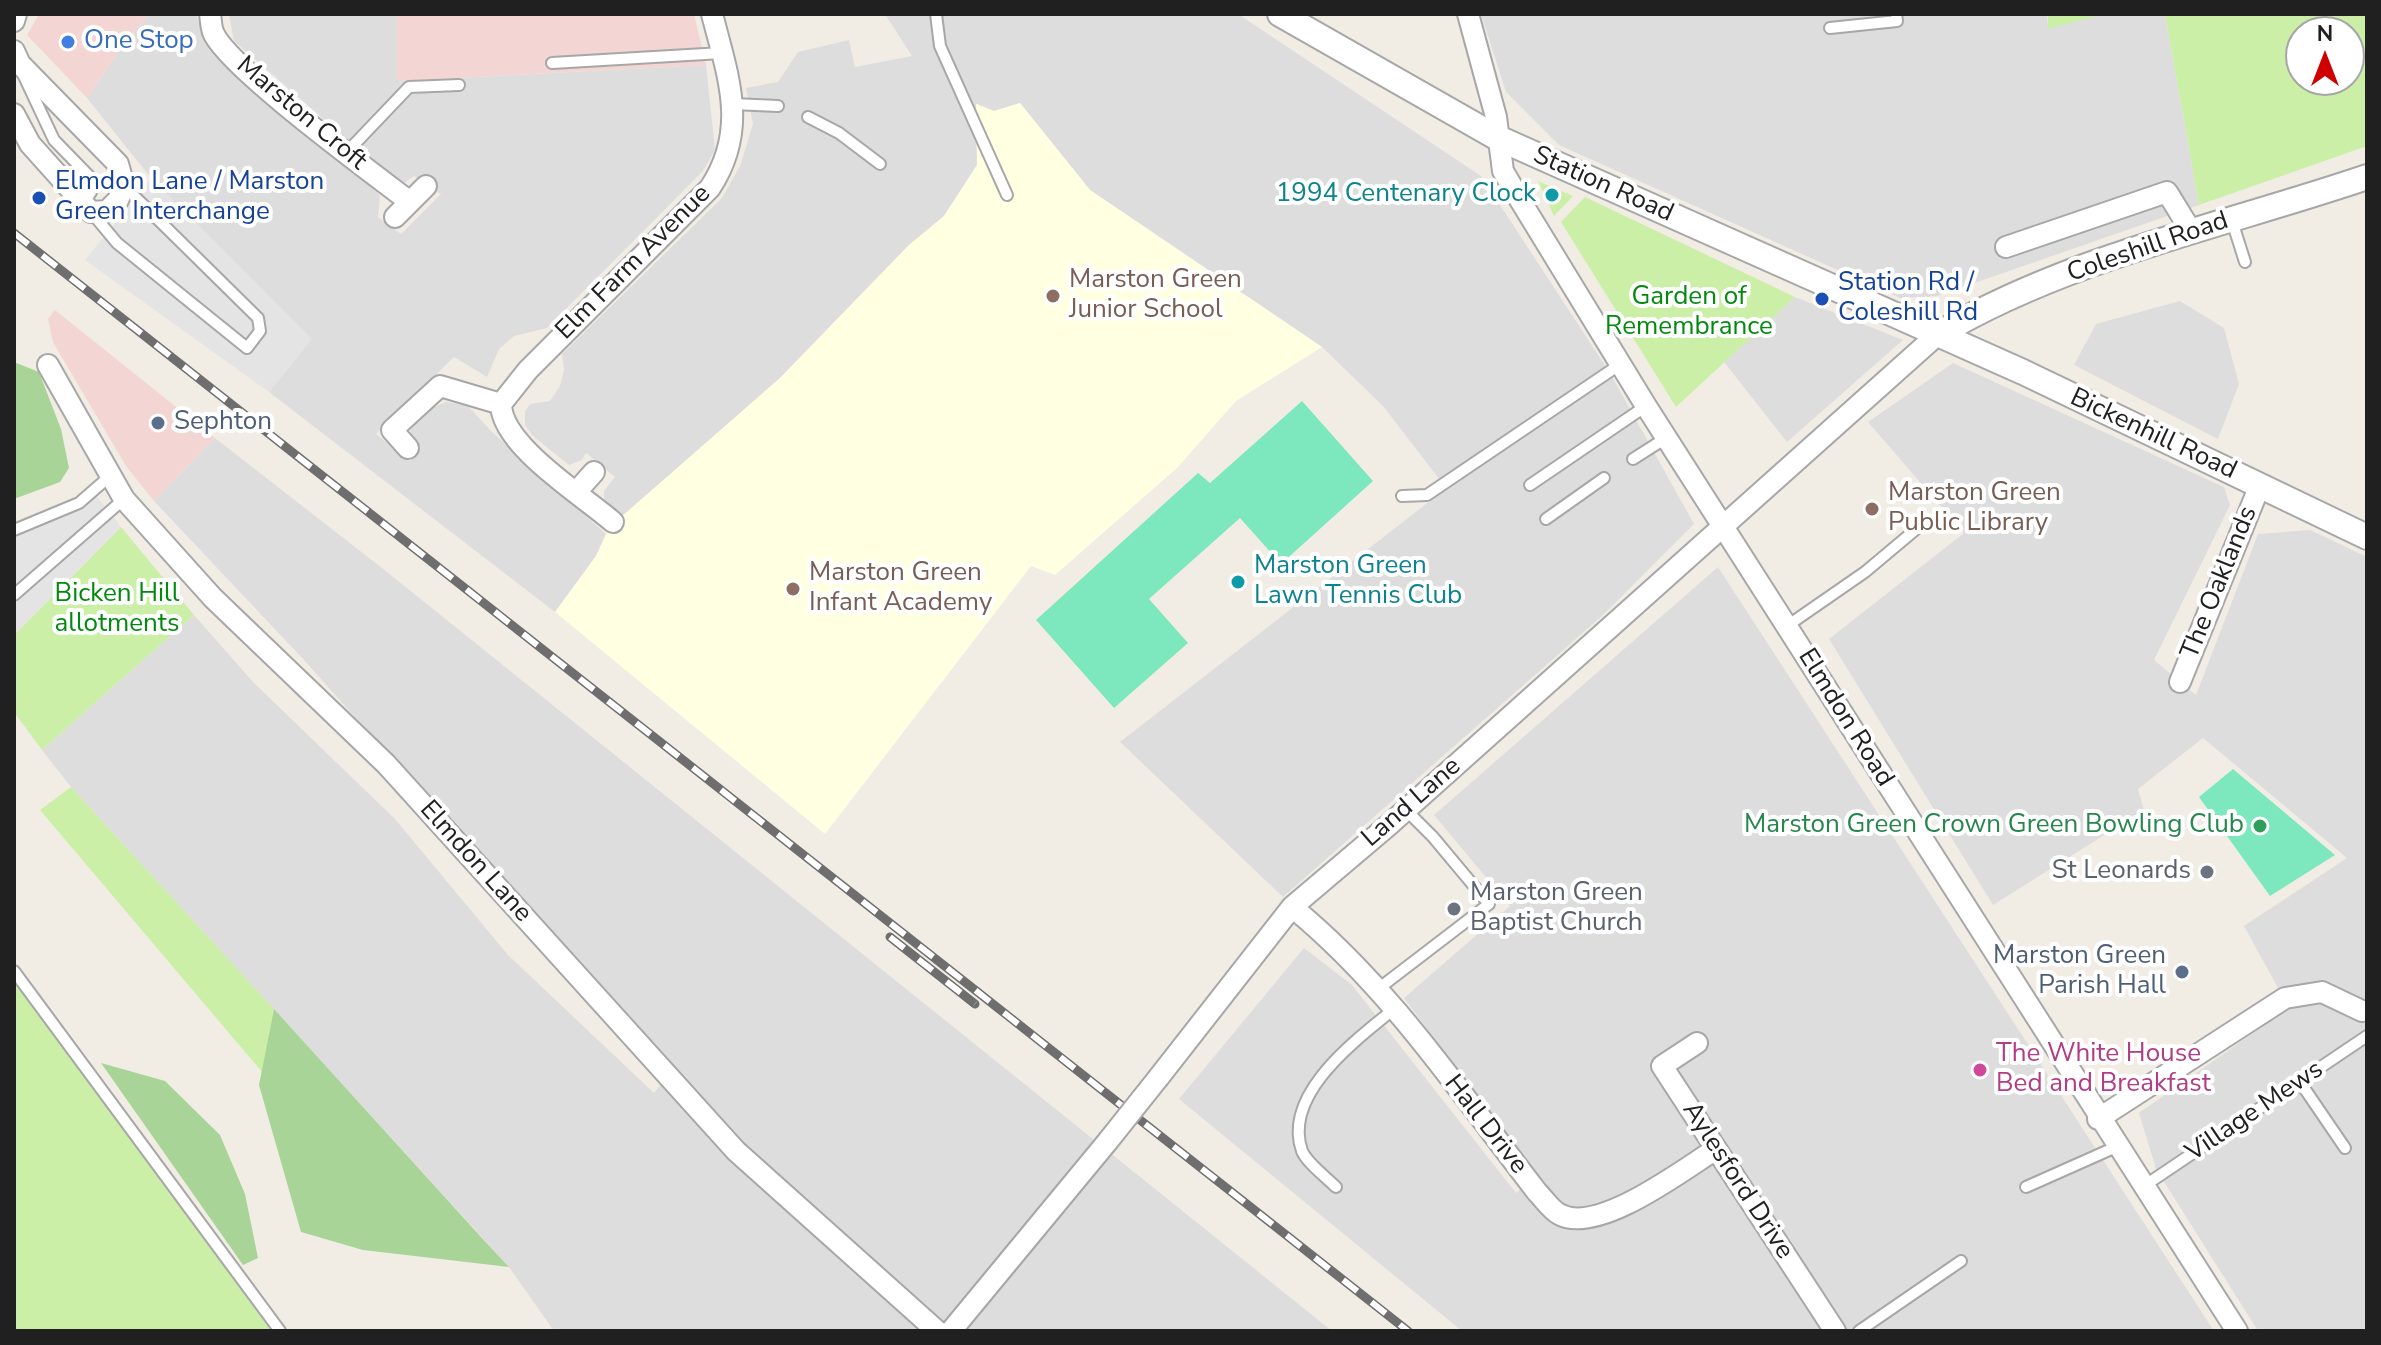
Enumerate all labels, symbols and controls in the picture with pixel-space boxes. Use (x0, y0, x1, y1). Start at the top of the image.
north arrow (2285, 16, 2365, 96)
text: N (2317, 19, 2333, 49)
place label: One Stop (84, 26, 194, 58)
marker: One Stop (59, 33, 77, 51)
street label: Marston Croft (229, 50, 373, 178)
street label: Station Road (1528, 140, 1678, 230)
place label: Elmdon Lane / Marston Green Interchange (55, 167, 324, 228)
street label: Elm Farm Avenue (550, 179, 718, 347)
place label: 1994 Centenary Clock (1276, 179, 1536, 211)
marker: 1994 Centenary Clock (1543, 186, 1561, 204)
marker: Elmdon Lane / Marston Green Interchange (30, 189, 48, 207)
street label: Coleshill Road (2063, 206, 2233, 290)
place label: Marston Green Junior School (1069, 265, 1242, 326)
place label: Station Rd / Coleshill Rd (1838, 268, 1978, 330)
park label: Garden of Remembrance (1605, 282, 1773, 344)
marker: Marston Green Junior School (1044, 287, 1062, 305)
marker: Station Rd / Coleshill Rd (1813, 290, 1831, 308)
street label: Bickenhill Road (2065, 383, 2241, 487)
place label: Sephton (174, 407, 272, 439)
marker: Sephton (149, 414, 167, 432)
place label: Marston Green Public Library (1888, 478, 2061, 540)
marker: Marston Green Public Library (1863, 500, 1881, 518)
street label: The Oaklands (2175, 502, 2265, 664)
place label: Marston Green Lawn Tennis Club (1254, 551, 1462, 612)
place label: Marston Green Infant Academy (809, 558, 992, 620)
marker: Marston Green Lawn Tennis Club (1229, 573, 1247, 591)
park label: Bicken Hill allotments (55, 579, 179, 640)
marker: Marston Green Infant Academy (784, 580, 802, 598)
street label: Elmdon Road (1790, 643, 1900, 793)
street label: Land Lane (1356, 752, 1468, 854)
street label: Elmdon Lane (412, 795, 538, 929)
place label: Marston Green Crown Green Bowling Club (1744, 810, 2244, 842)
marker: Marston Green Crown Green Bowling Club (2251, 817, 2269, 835)
place label: St Leonards (2052, 856, 2191, 888)
marker: St Leonards (2198, 863, 2216, 881)
place label: Marston Green Baptist Church (1470, 878, 1643, 940)
marker: Marston Green Baptist Church (1445, 900, 1463, 918)
place label: Marston Green Parish Hall (1993, 941, 2166, 1002)
marker: Marston Green Parish Hall (2173, 963, 2191, 981)
place label: The White House Bed and Breakfast (1996, 1039, 2211, 1100)
street label: Village Mews (2180, 1055, 2330, 1169)
marker: The White House Bed and Breakfast (1971, 1061, 1989, 1079)
street label: Hall Drive (1437, 1069, 1533, 1181)
street label: Aylesford Drive (1675, 1097, 1799, 1265)

